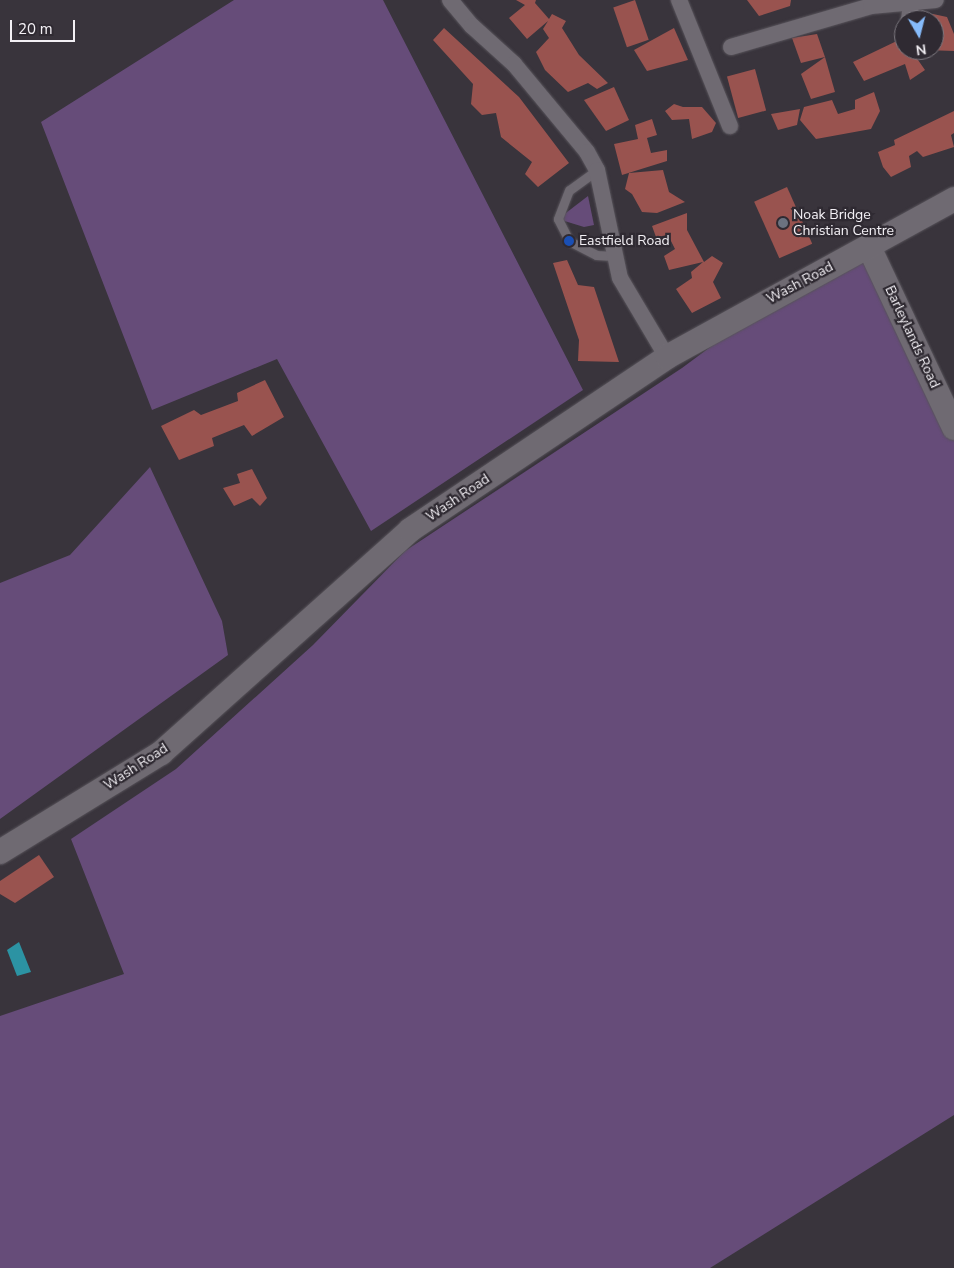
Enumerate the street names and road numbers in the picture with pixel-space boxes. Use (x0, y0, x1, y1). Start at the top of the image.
street label: Wash Road (764, 258, 836, 308)
street label: Barleylands Road (881, 283, 943, 391)
street label: Wash Road (423, 471, 493, 525)
street label: Wash Road (101, 740, 171, 794)

